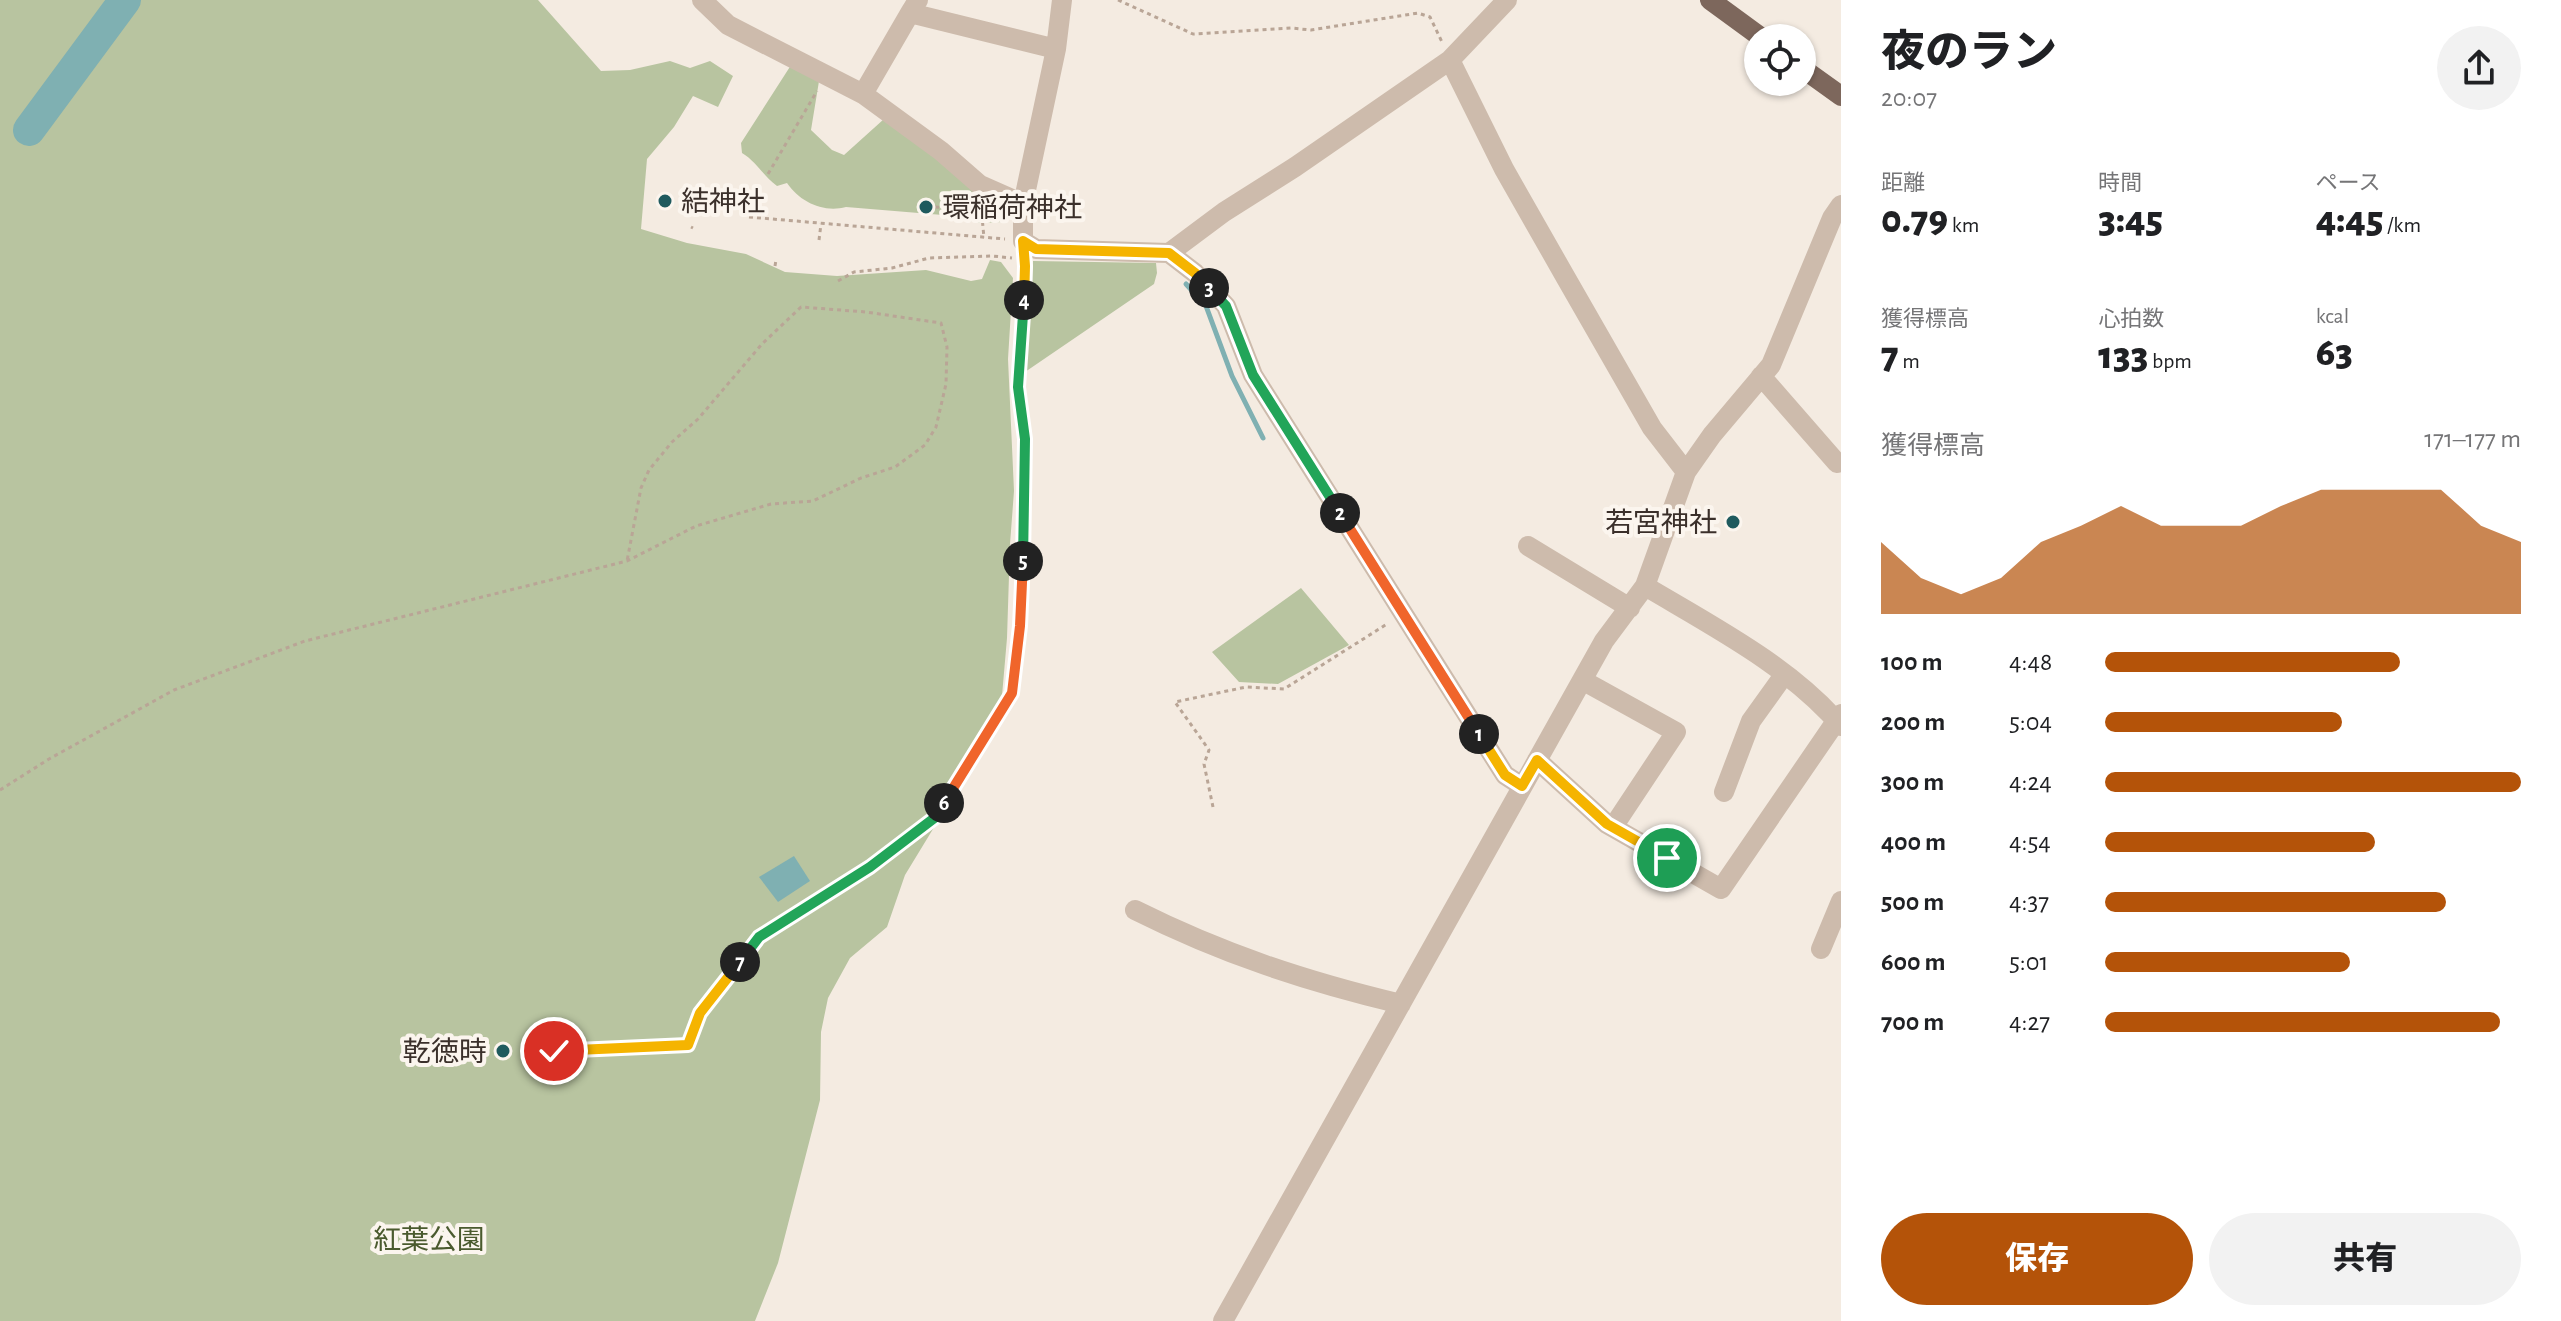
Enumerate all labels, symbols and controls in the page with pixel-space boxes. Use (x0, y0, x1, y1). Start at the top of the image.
map controls (1744, 24, 1816, 96)
button: locate (1744, 24, 1816, 96)
button: share (2437, 26, 2521, 110)
text: 夜のラン (1881, 31, 2057, 75)
text: 20:07 (1881, 85, 1937, 111)
text: 距離 (1881, 172, 1925, 194)
text: 時間 (2098, 172, 2142, 194)
text: ペース (2316, 172, 2381, 194)
place label: 結神社 (681, 187, 765, 217)
marker: 結神社 (656, 192, 674, 210)
place label: 環稲荷神社 (942, 193, 1082, 223)
marker: 環稲荷神社 (917, 198, 935, 216)
text: 0.79 (1881, 200, 1948, 240)
text: 3:45 (2098, 200, 2163, 240)
text: 4:45 (2316, 200, 2383, 240)
text: km (1948, 214, 1979, 236)
text: /km (2383, 214, 2421, 236)
pin: 3 (1189, 268, 1229, 308)
text: 3 (1204, 277, 1214, 299)
pin: 4 (1004, 280, 1044, 320)
text: 4 (1018, 289, 1030, 311)
text: kcal (2316, 305, 2349, 327)
text: 獲得標高 (1881, 308, 1969, 330)
text: 心拍数 (2098, 308, 2164, 330)
text: 63 (2316, 333, 2353, 373)
text: 7 (1881, 336, 1899, 376)
text: 133 (2098, 336, 2148, 376)
text: m (1899, 350, 1920, 372)
text: bpm (2148, 350, 2192, 372)
text: 171–177 m (2424, 426, 2521, 452)
text: 獲得標高 (1881, 433, 1985, 459)
pin: 2 (1320, 493, 1360, 533)
text: 2 (1335, 502, 1345, 524)
place label: 若宮神社 (1605, 508, 1717, 538)
marker: 若宮神社 (1724, 513, 1742, 531)
pin: 5 (1003, 541, 1043, 581)
text: 5 (1018, 550, 1028, 572)
text: 100 m (1881, 649, 1942, 675)
text: 4:48 (2009, 649, 2052, 675)
text: 200 m (1881, 709, 1945, 735)
text: 5:04 (2009, 709, 2052, 735)
pin: 1 (1459, 714, 1499, 754)
text: 1 (1475, 723, 1483, 745)
text: 300 m (1881, 769, 1944, 795)
text: 4:24 (2009, 769, 2052, 795)
pin: 6 (924, 783, 964, 823)
text: 6 (939, 792, 949, 814)
pin (1633, 824, 1701, 892)
text: 400 m (1881, 829, 1946, 855)
text: 4:54 (2009, 829, 2051, 855)
icon: arrive (1645, 836, 1689, 880)
text: 500 m (1881, 889, 1944, 915)
text: 4:37 (2009, 889, 2049, 915)
pin: 7 (720, 942, 760, 982)
text: 600 m (1881, 949, 1946, 975)
text: 5:01 (2009, 949, 2049, 975)
text: 7 (735, 951, 745, 973)
text: 700 m (1881, 1009, 1944, 1035)
text: 4:27 (2009, 1009, 2050, 1035)
pin (520, 1017, 588, 1085)
icon: check (532, 1029, 576, 1073)
place label: 乾徳時 (403, 1037, 487, 1067)
marker: 乾徳時 (494, 1042, 512, 1060)
button: 保存 (1881, 1213, 2193, 1305)
button: 共有 (2209, 1213, 2521, 1305)
park label: 紅葉公園 (373, 1225, 485, 1255)

